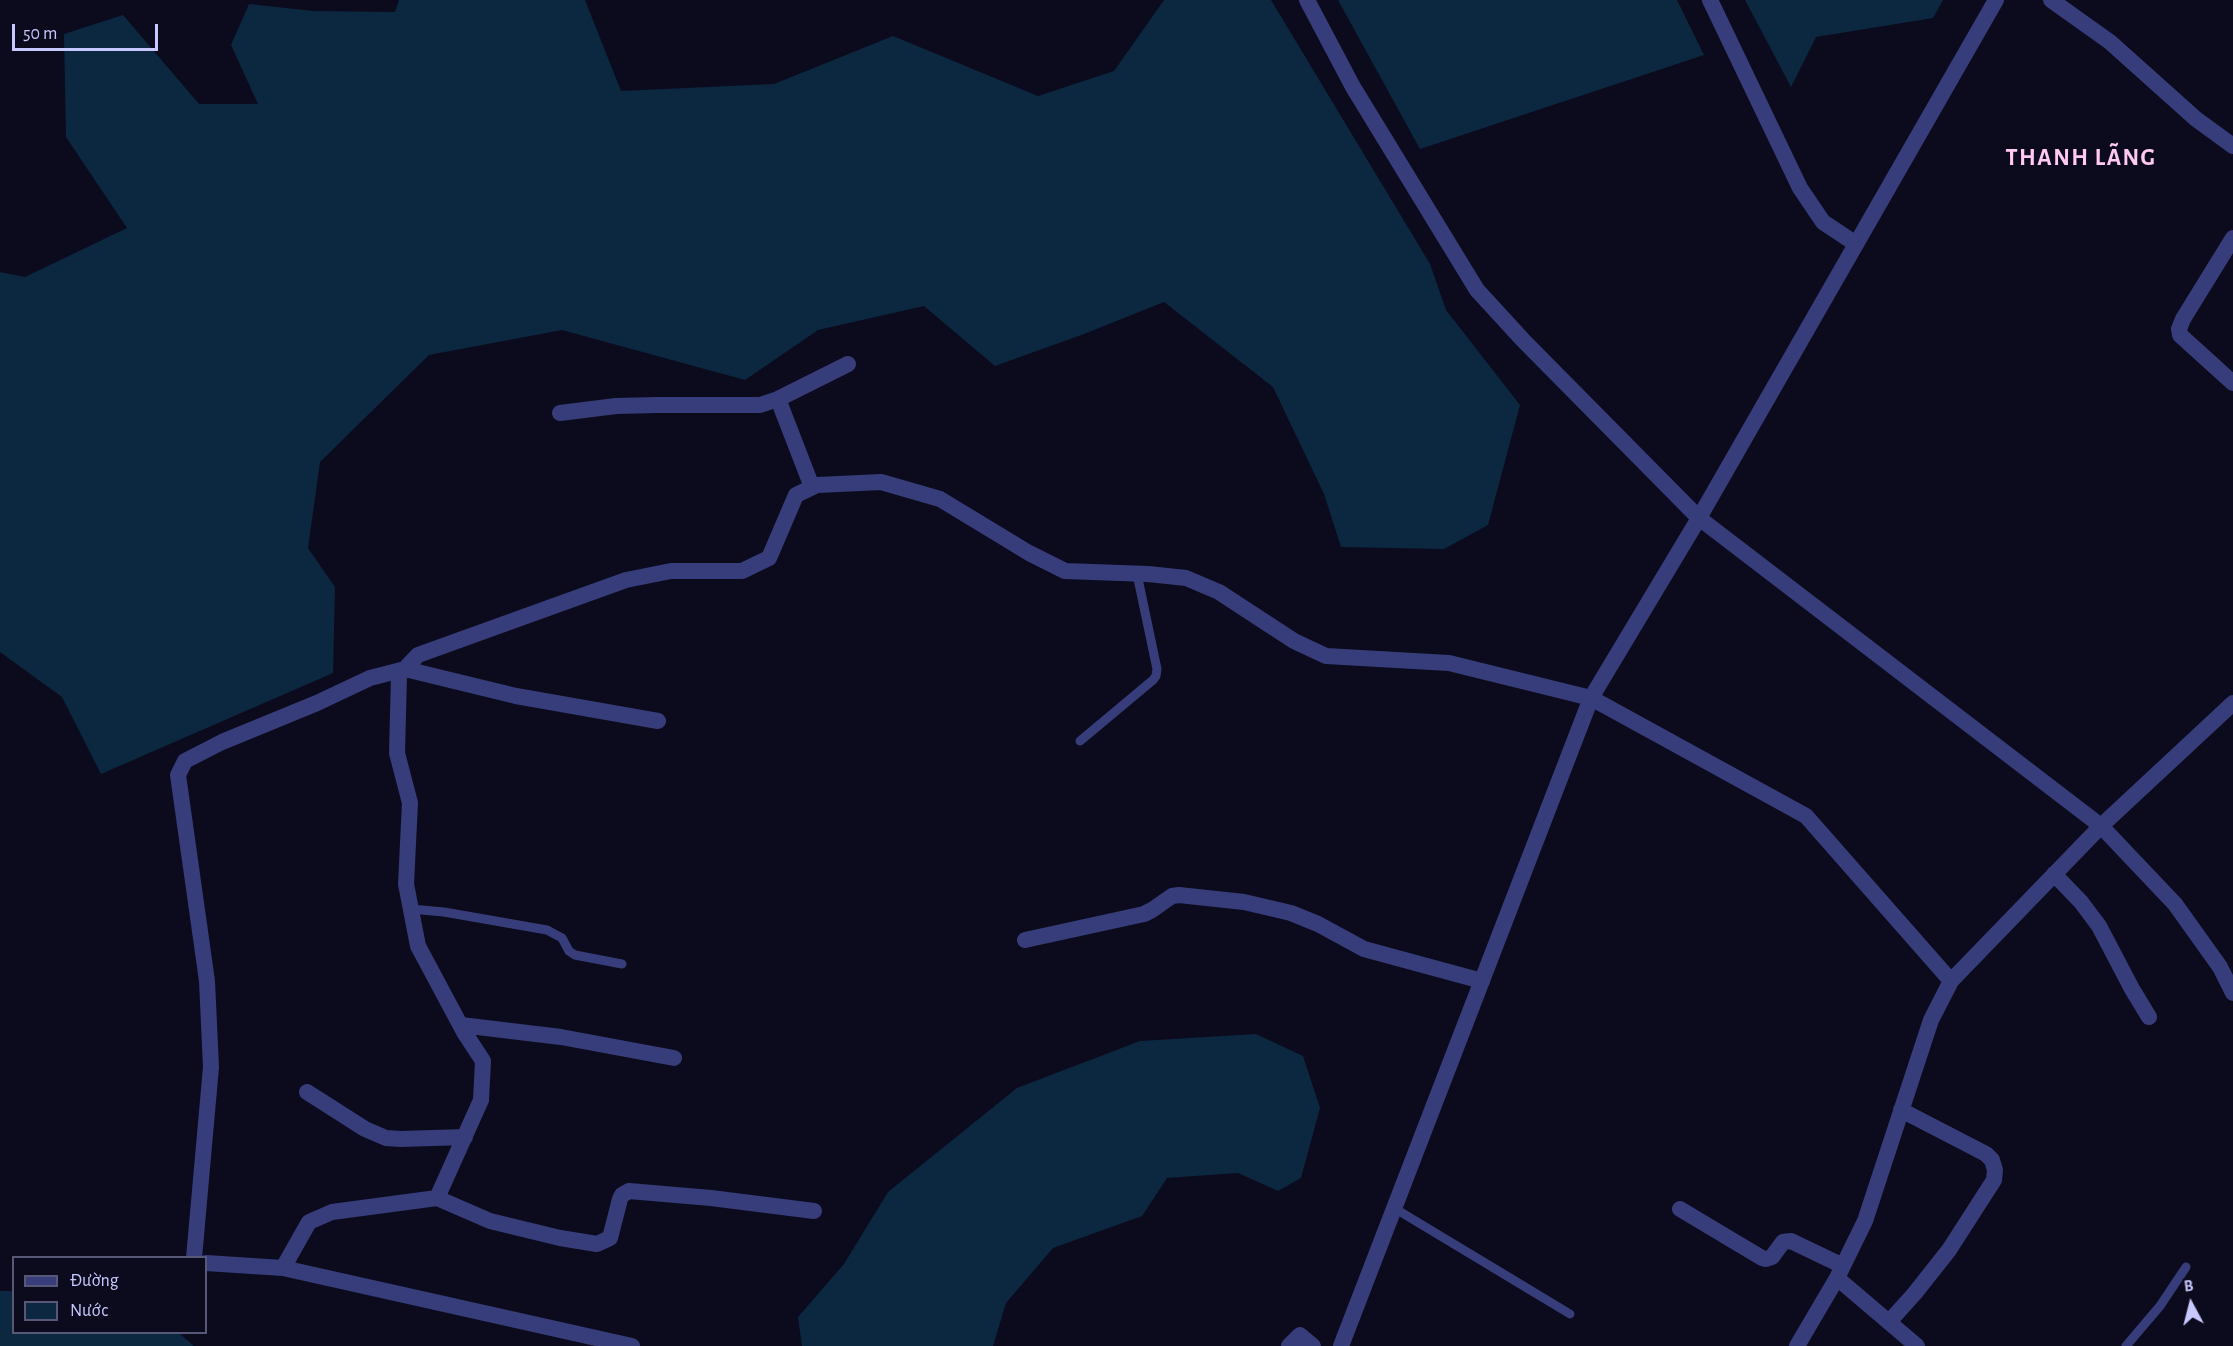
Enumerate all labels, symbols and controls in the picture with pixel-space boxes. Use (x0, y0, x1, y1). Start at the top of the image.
scale bar (15, 12, 160, 50)
text: 50 m (23, 25, 57, 43)
district label: THANH LÃNG (2006, 144, 2156, 172)
legend (12, 1256, 207, 1334)
text: Đường (70, 1272, 119, 1290)
north arrow (2161, 1274, 2221, 1334)
text: B (2183, 1278, 2194, 1295)
text: Nước (70, 1302, 108, 1320)

